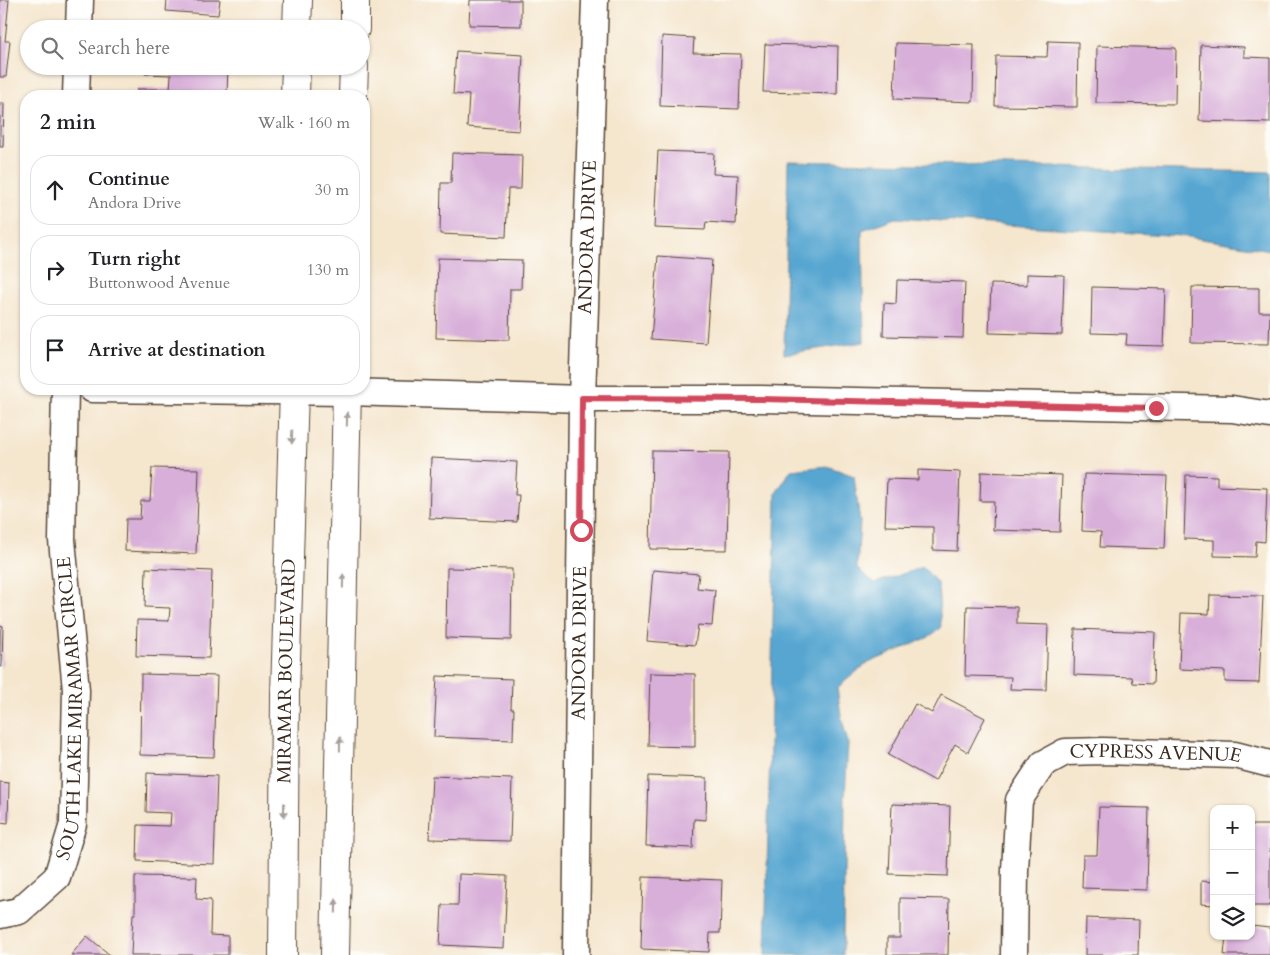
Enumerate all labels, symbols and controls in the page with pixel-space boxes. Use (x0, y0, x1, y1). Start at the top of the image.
search box (20, 20, 370, 75)
icon: search (38, 34, 66, 62)
text: Search here (78, 35, 170, 61)
text: 2 min (40, 108, 96, 137)
text: Walk · 160 m (258, 112, 350, 134)
street label: ANDORA DRIVE (572, 160, 603, 315)
text: Continue (88, 166, 170, 192)
icon: ahead (41, 176, 69, 204)
text: 30 m (315, 179, 349, 201)
text: Andora Drive (88, 192, 181, 214)
text: Turn right (88, 246, 180, 272)
icon: right (41, 256, 69, 284)
text: 130 m (307, 259, 349, 281)
text: Buttonwood Avenue (88, 272, 230, 294)
icon: arrive (41, 336, 69, 364)
text: Arrive at destination (88, 337, 265, 363)
route end (1145, 397, 1168, 420)
one-way arrow (343, 411, 351, 427)
one-way arrow (288, 430, 296, 446)
route start (570, 519, 593, 542)
street label: SOUTH LAKE MIRAMAR CIRCLE (50, 556, 89, 864)
street label: MIRAMAR BOULEVARD (271, 558, 302, 784)
street label: ANDORA DRIVE (566, 566, 593, 720)
one-way arrow (340, 573, 348, 589)
one-way arrow (336, 736, 344, 752)
street label: CYPRESS AVENUE (1069, 738, 1244, 769)
one-way arrow (280, 802, 288, 818)
map controls (1210, 805, 1255, 940)
button: + (1210, 805, 1255, 850)
button: − (1210, 850, 1255, 895)
button: layers (1210, 895, 1255, 940)
one-way arrow (333, 898, 341, 914)

